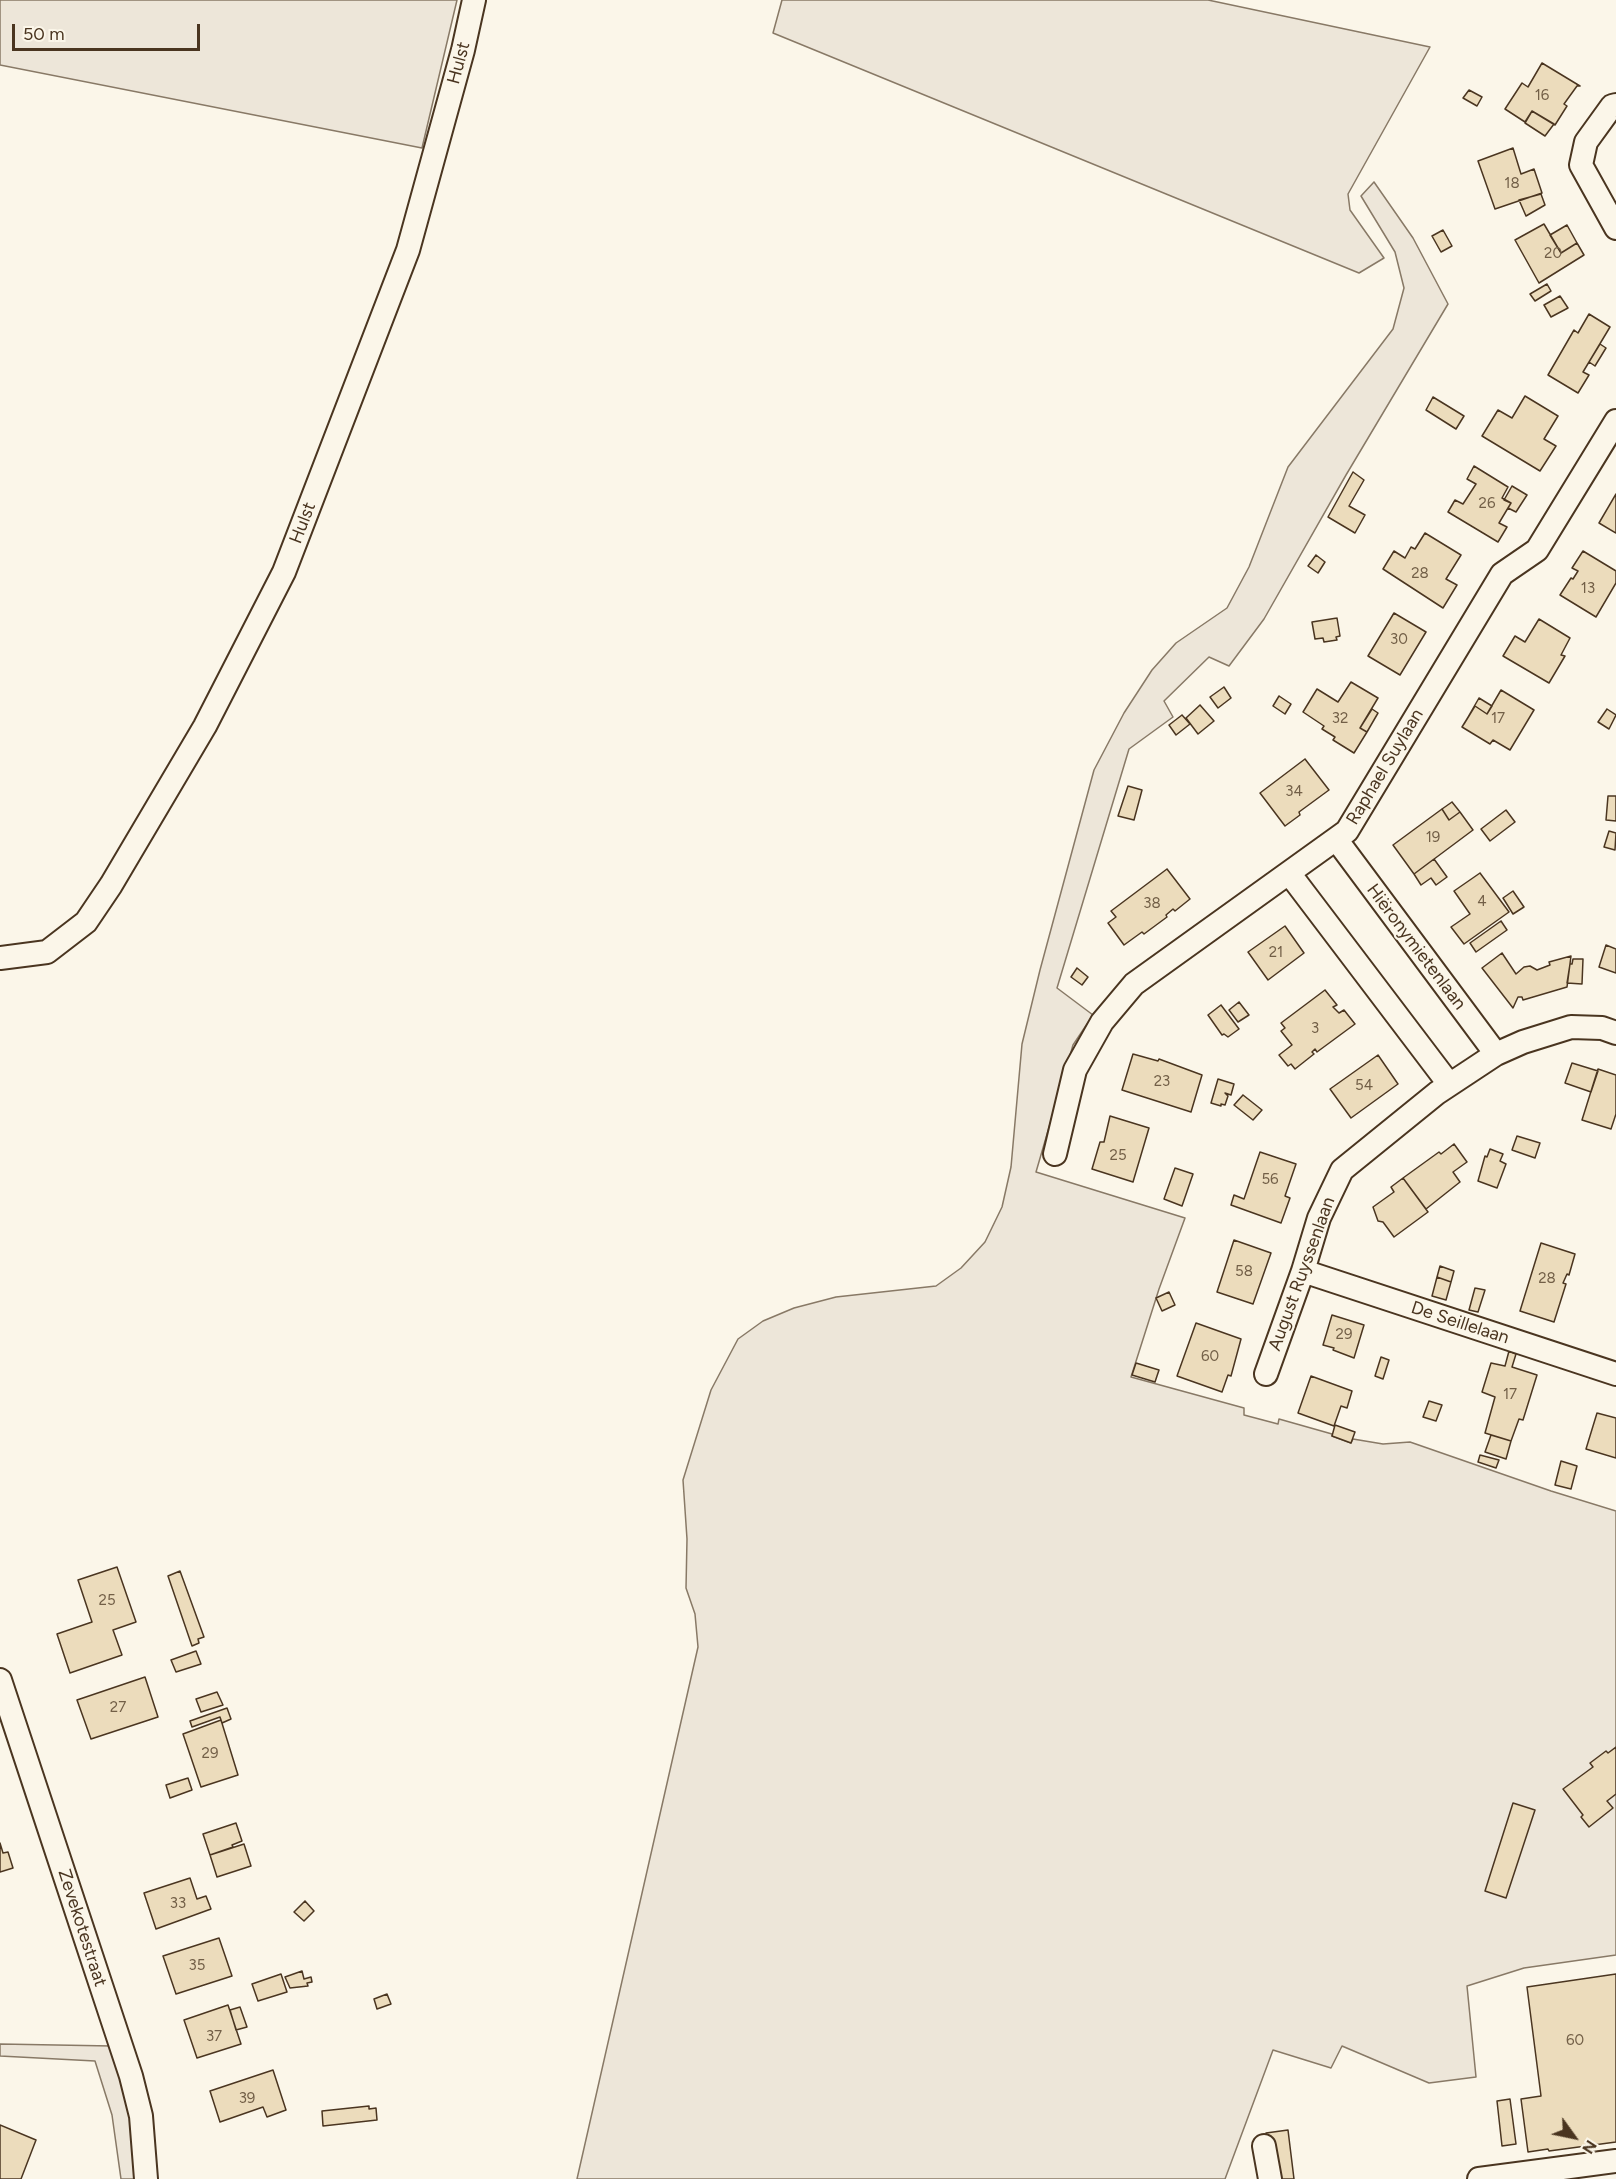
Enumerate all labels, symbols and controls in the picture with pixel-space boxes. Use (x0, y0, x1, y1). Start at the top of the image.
scale bar (15, 12, 202, 50)
text: 50 m (23, 23, 65, 45)
street label: Hulst (443, 40, 475, 86)
house number: 16 (1535, 87, 1549, 105)
house number: 18 (1504, 175, 1520, 193)
house number: 20 (1544, 245, 1562, 263)
house number: 26 (1479, 495, 1495, 513)
street label: Hulst (285, 499, 321, 547)
house number: 28 (1411, 565, 1429, 583)
house number: 13 (1581, 580, 1595, 598)
house number: 30 (1390, 631, 1408, 649)
street label: Raphael Suylaan (1342, 705, 1428, 829)
house number: 32 (1332, 710, 1348, 728)
house number: 17 (1491, 710, 1505, 728)
house number: 34 (1285, 783, 1303, 801)
house number: 19 (1426, 829, 1440, 847)
street label: Hiëronymietenlaan (1362, 880, 1470, 1014)
house number: 4 (1477, 893, 1487, 911)
house number: 38 (1143, 895, 1161, 913)
house number: 21 (1269, 944, 1283, 962)
house number: 3 (1311, 1020, 1319, 1038)
house number: 23 (1154, 1073, 1170, 1091)
house number: 54 (1355, 1077, 1373, 1095)
house number: 25 (1109, 1147, 1127, 1165)
house number: 56 (1261, 1171, 1279, 1189)
street label: August Ruyssenlaan (1264, 1194, 1340, 1354)
house number: 58 (1235, 1263, 1253, 1281)
house number: 28 (1538, 1270, 1556, 1288)
street label: De Seillelaan (1408, 1297, 1512, 1349)
house number: 29 (1336, 1326, 1352, 1344)
house number: 60 (1201, 1348, 1219, 1366)
house number: 17 (1503, 1386, 1517, 1404)
house number: 25 (98, 1592, 116, 1610)
house number: 27 (110, 1699, 126, 1717)
house number: 29 (202, 1745, 218, 1763)
street label: Zevekotestraat (53, 1867, 111, 1989)
house number: 33 (170, 1895, 186, 1913)
house number: 35 (189, 1957, 205, 1975)
house number: 37 (206, 2028, 222, 2046)
house number: 60 (1566, 2032, 1584, 2050)
house number: 39 (239, 2090, 255, 2108)
north arrow (1544, 2107, 1604, 2167)
text: N (1578, 2137, 1601, 2157)

